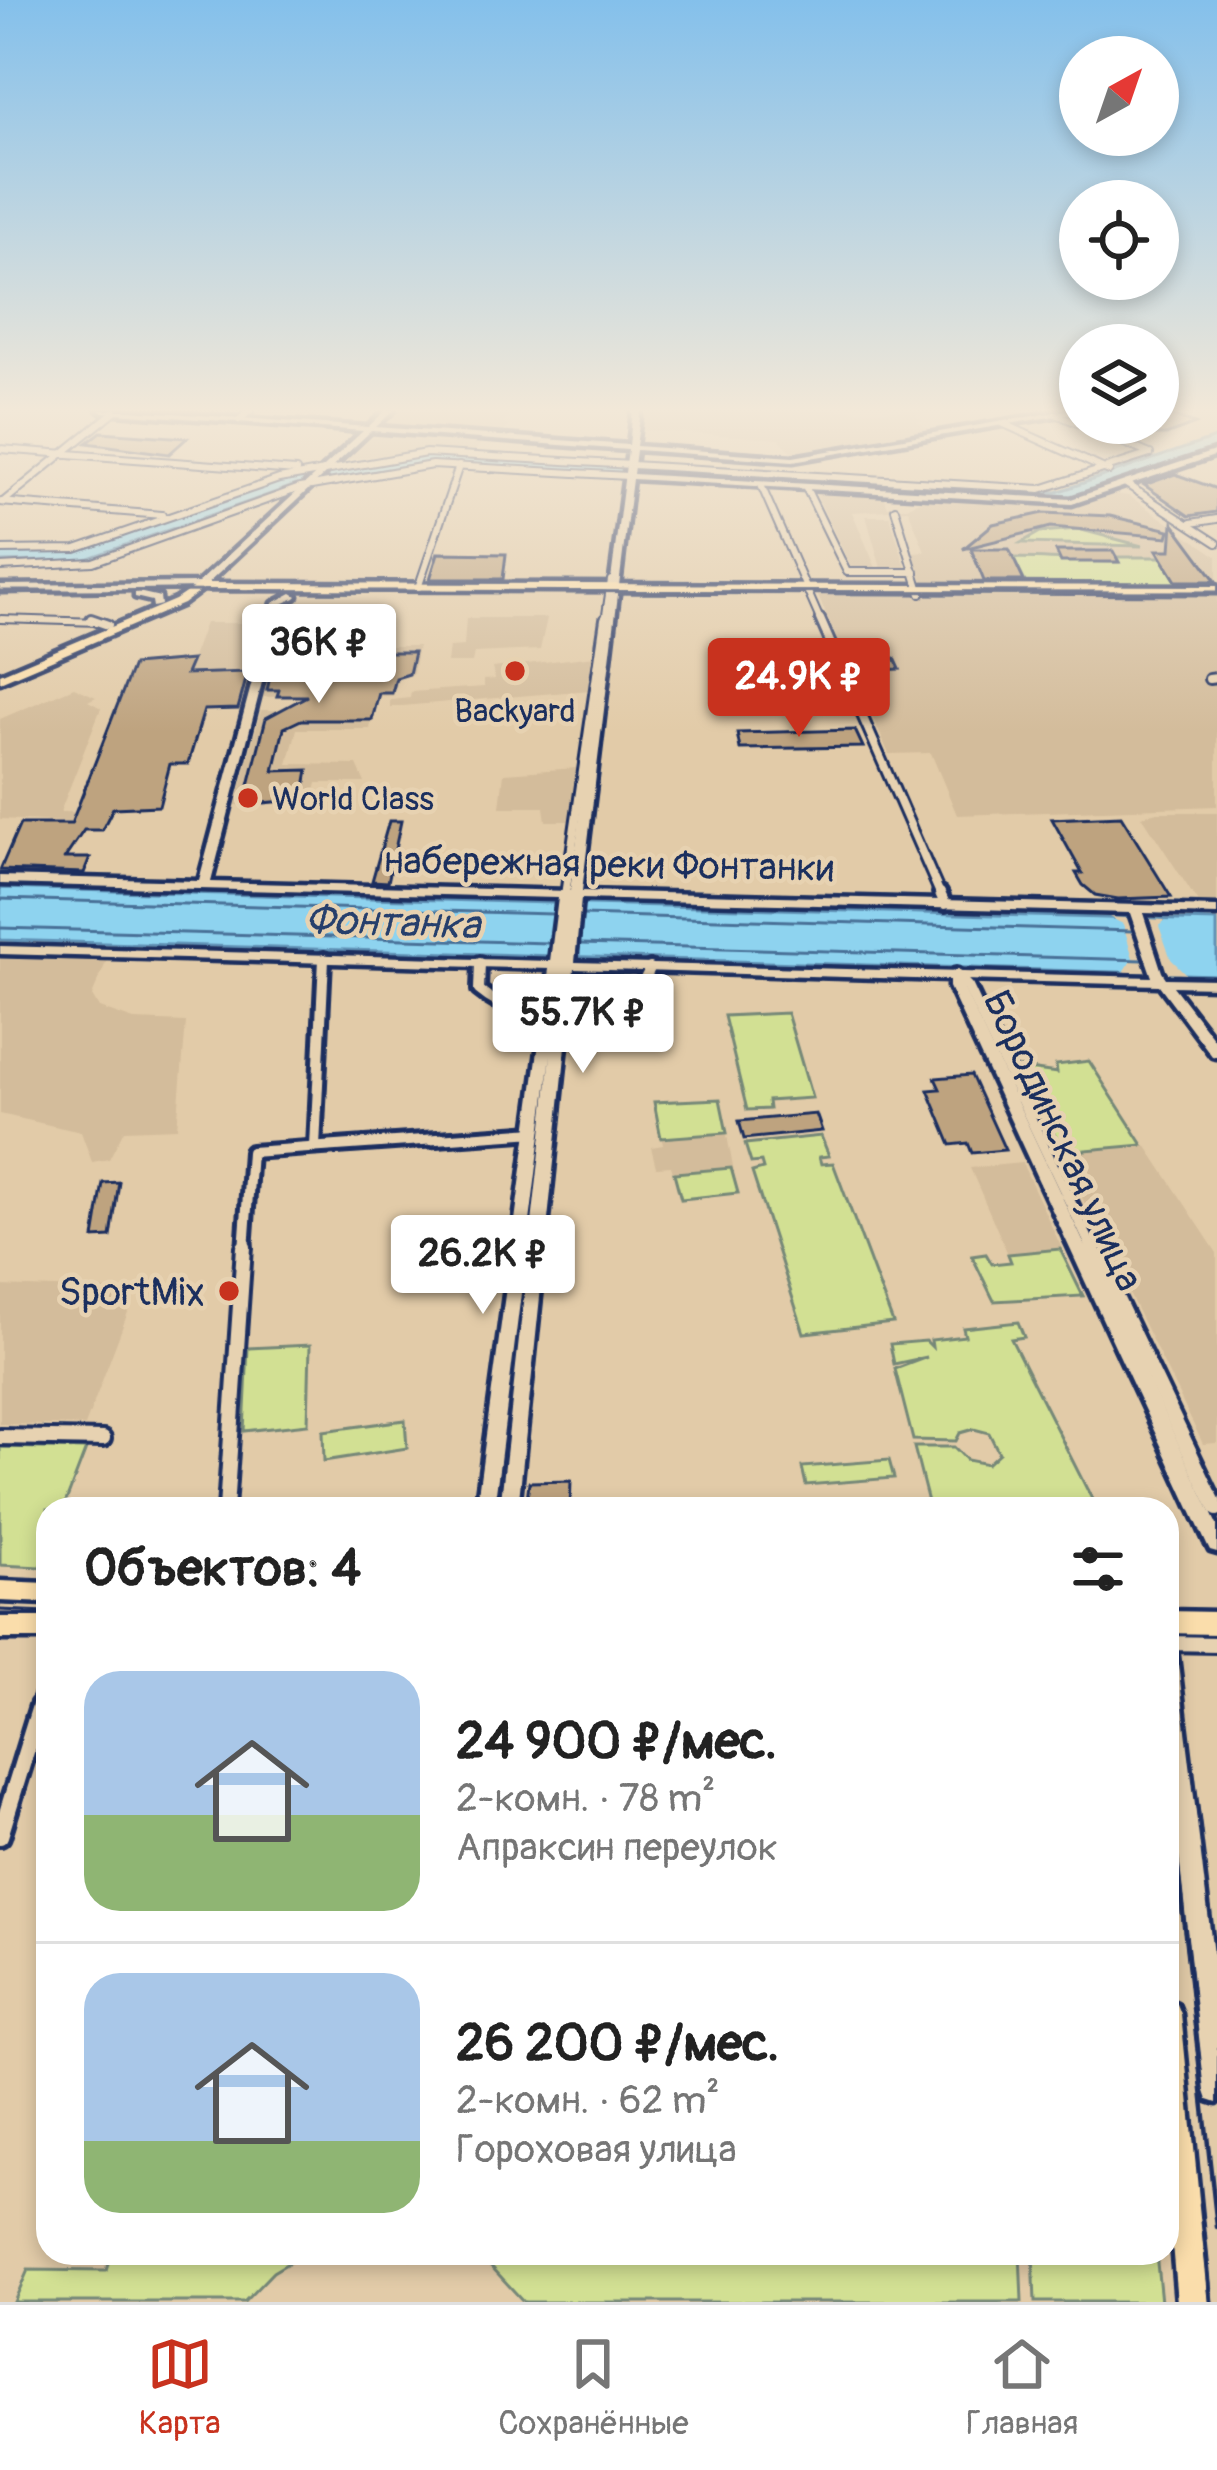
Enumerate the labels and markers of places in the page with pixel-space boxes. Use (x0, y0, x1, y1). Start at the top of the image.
pin: 36K ₽ (235, 604, 403, 706)
pin: 24.9K ₽ (688, 638, 910, 740)
marker: Backyard (502, 658, 528, 684)
place label: Backyard (454, 691, 576, 732)
place label: World Class (272, 779, 434, 820)
marker: World Class (235, 785, 261, 811)
pin: 55.7K ₽ (472, 974, 694, 1076)
pin: 26.2K ₽ (372, 1215, 594, 1317)
place label: SportMix (59, 1268, 205, 1317)
marker: SportMix (216, 1278, 242, 1304)

